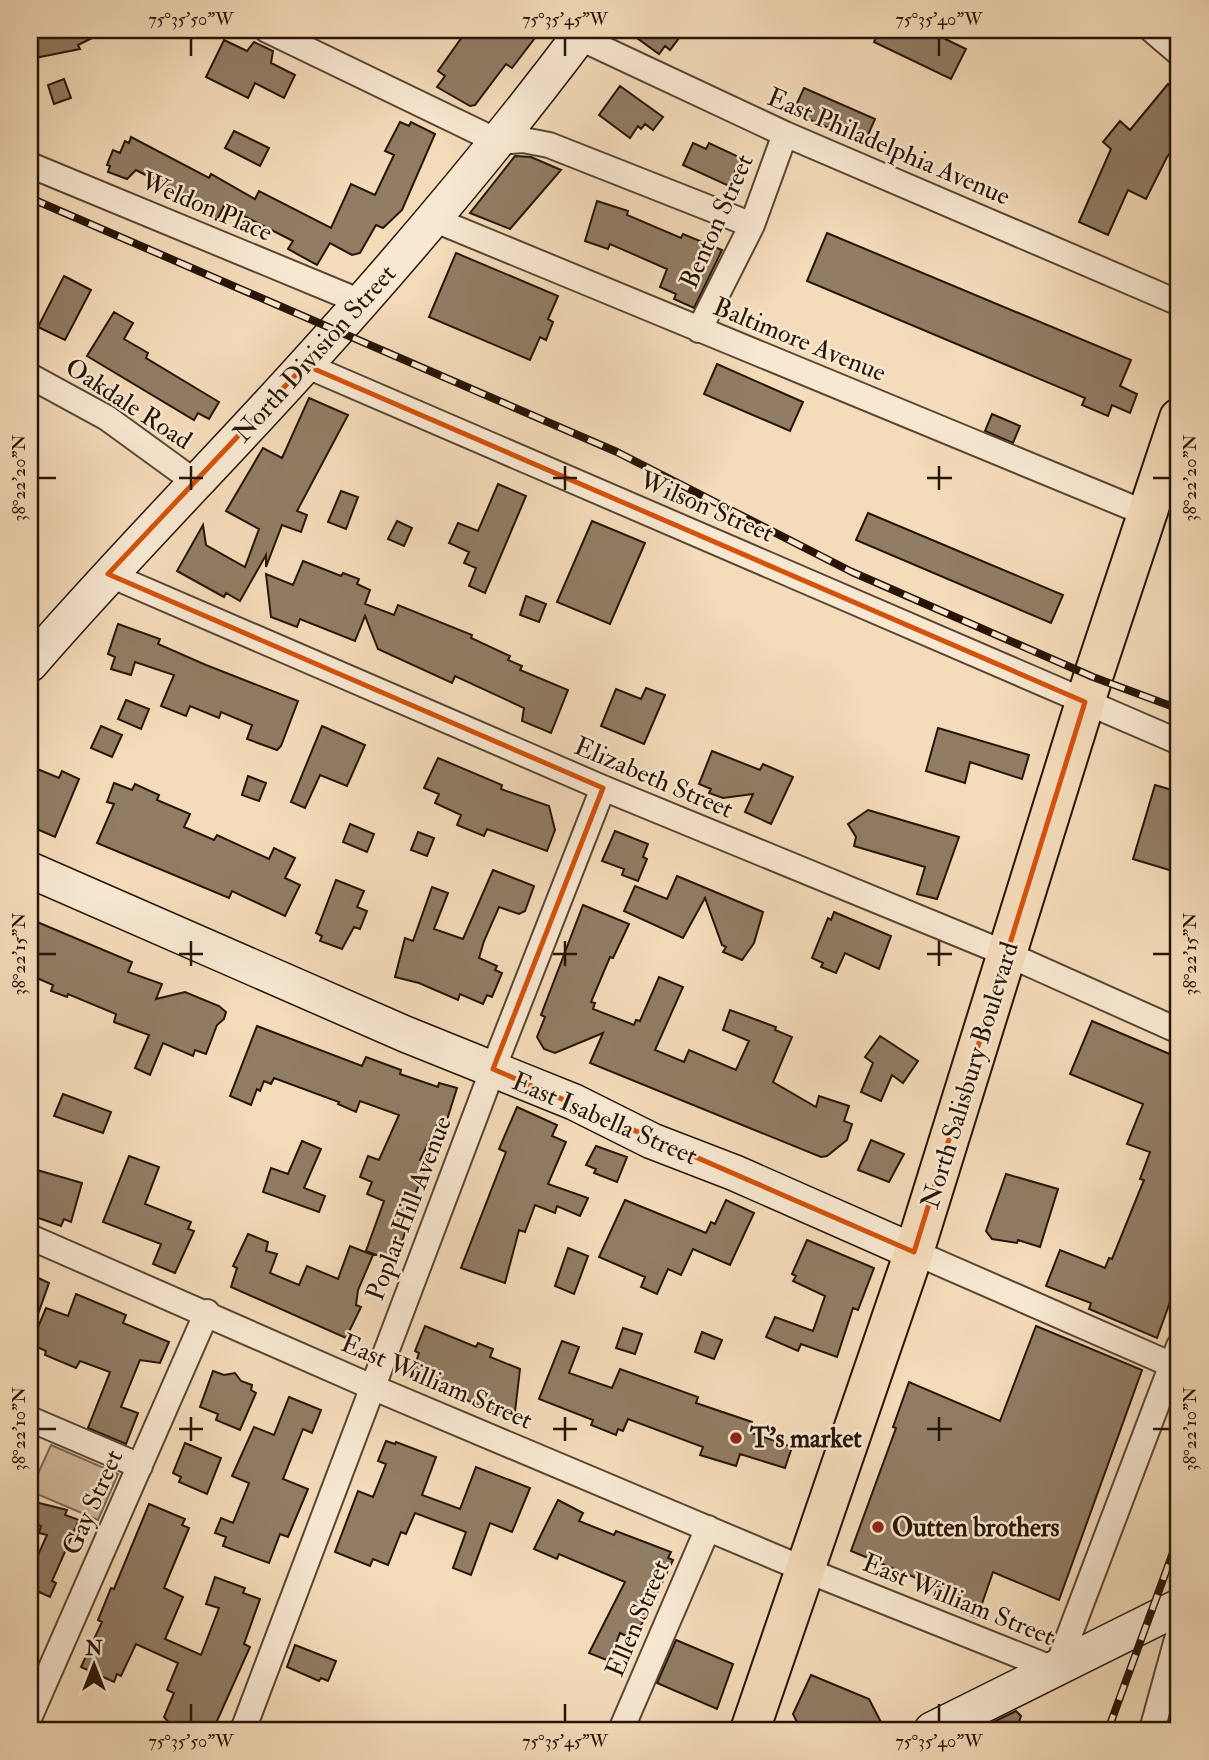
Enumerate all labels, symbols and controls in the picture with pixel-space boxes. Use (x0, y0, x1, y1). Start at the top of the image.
text: 75°35'50"W (148, 8, 234, 31)
text: 75°35'45"W (522, 8, 609, 31)
text: 75°35'40"W (895, 8, 983, 31)
street label: East Philadelphia Avenue (762, 81, 1015, 214)
street label: Benton Street (673, 149, 761, 293)
street label: Weldon Place (135, 165, 277, 249)
street label: North Division Street (226, 258, 403, 449)
street label: Baltimore Avenue (709, 291, 891, 389)
street label: Oakdale Road (59, 351, 198, 457)
text: 38°22'20"N (8, 435, 31, 521)
text: 38°22'20"N (1179, 435, 1202, 521)
street label: Wilson Street (634, 464, 779, 550)
street label: Elizabeth Street (569, 730, 738, 826)
text: 38°22'15"N (8, 913, 31, 995)
text: 38°22'15"N (1179, 913, 1202, 995)
street label: North Salisbury Boulevard (914, 938, 1026, 1213)
street label: East Isabella Street (507, 1065, 702, 1172)
street label: Poplar Hill Avenue (359, 1112, 460, 1305)
street label: East William Street (336, 1327, 537, 1437)
text: 38°22'10"N (8, 1387, 31, 1471)
text: 38°22'10"N (1179, 1387, 1202, 1471)
place label: T's market (749, 1423, 862, 1455)
marker: T's market (728, 1430, 744, 1446)
street label: Gay Street (56, 1445, 130, 1560)
place label: Outten brothers (892, 1512, 1060, 1544)
marker: Outten brothers (870, 1519, 886, 1535)
street label: East William Street (858, 1547, 1060, 1653)
street label: Ellen Street (599, 1555, 677, 1682)
north arrow (60, 1630, 130, 1700)
text: N (84, 1637, 103, 1661)
text: 75°35'50"W (148, 1730, 234, 1753)
text: 75°35'45"W (522, 1730, 609, 1753)
text: 75°35'40"W (895, 1730, 983, 1753)

